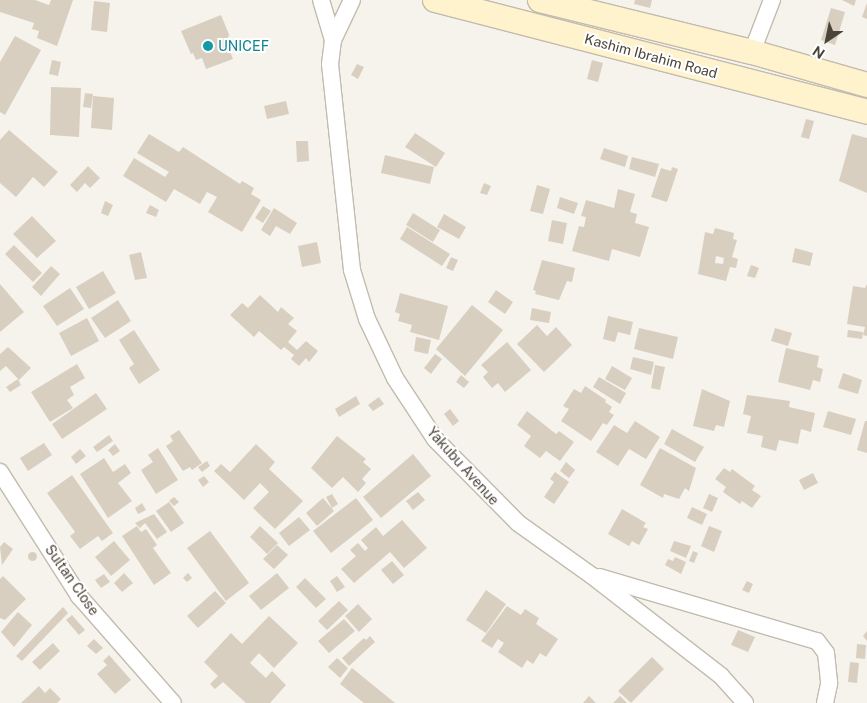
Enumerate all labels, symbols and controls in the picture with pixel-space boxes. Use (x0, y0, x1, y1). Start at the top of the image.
north arrow (802, 15, 852, 65)
street label: Kashim Ibrahim Road (583, 30, 719, 82)
place label: UNICEF (218, 38, 269, 54)
marker: UNICEF (202, 40, 214, 52)
text: N (810, 43, 828, 62)
street label: Yakubu Avenue (424, 424, 502, 508)
street label: Sultan Close (42, 541, 102, 619)

